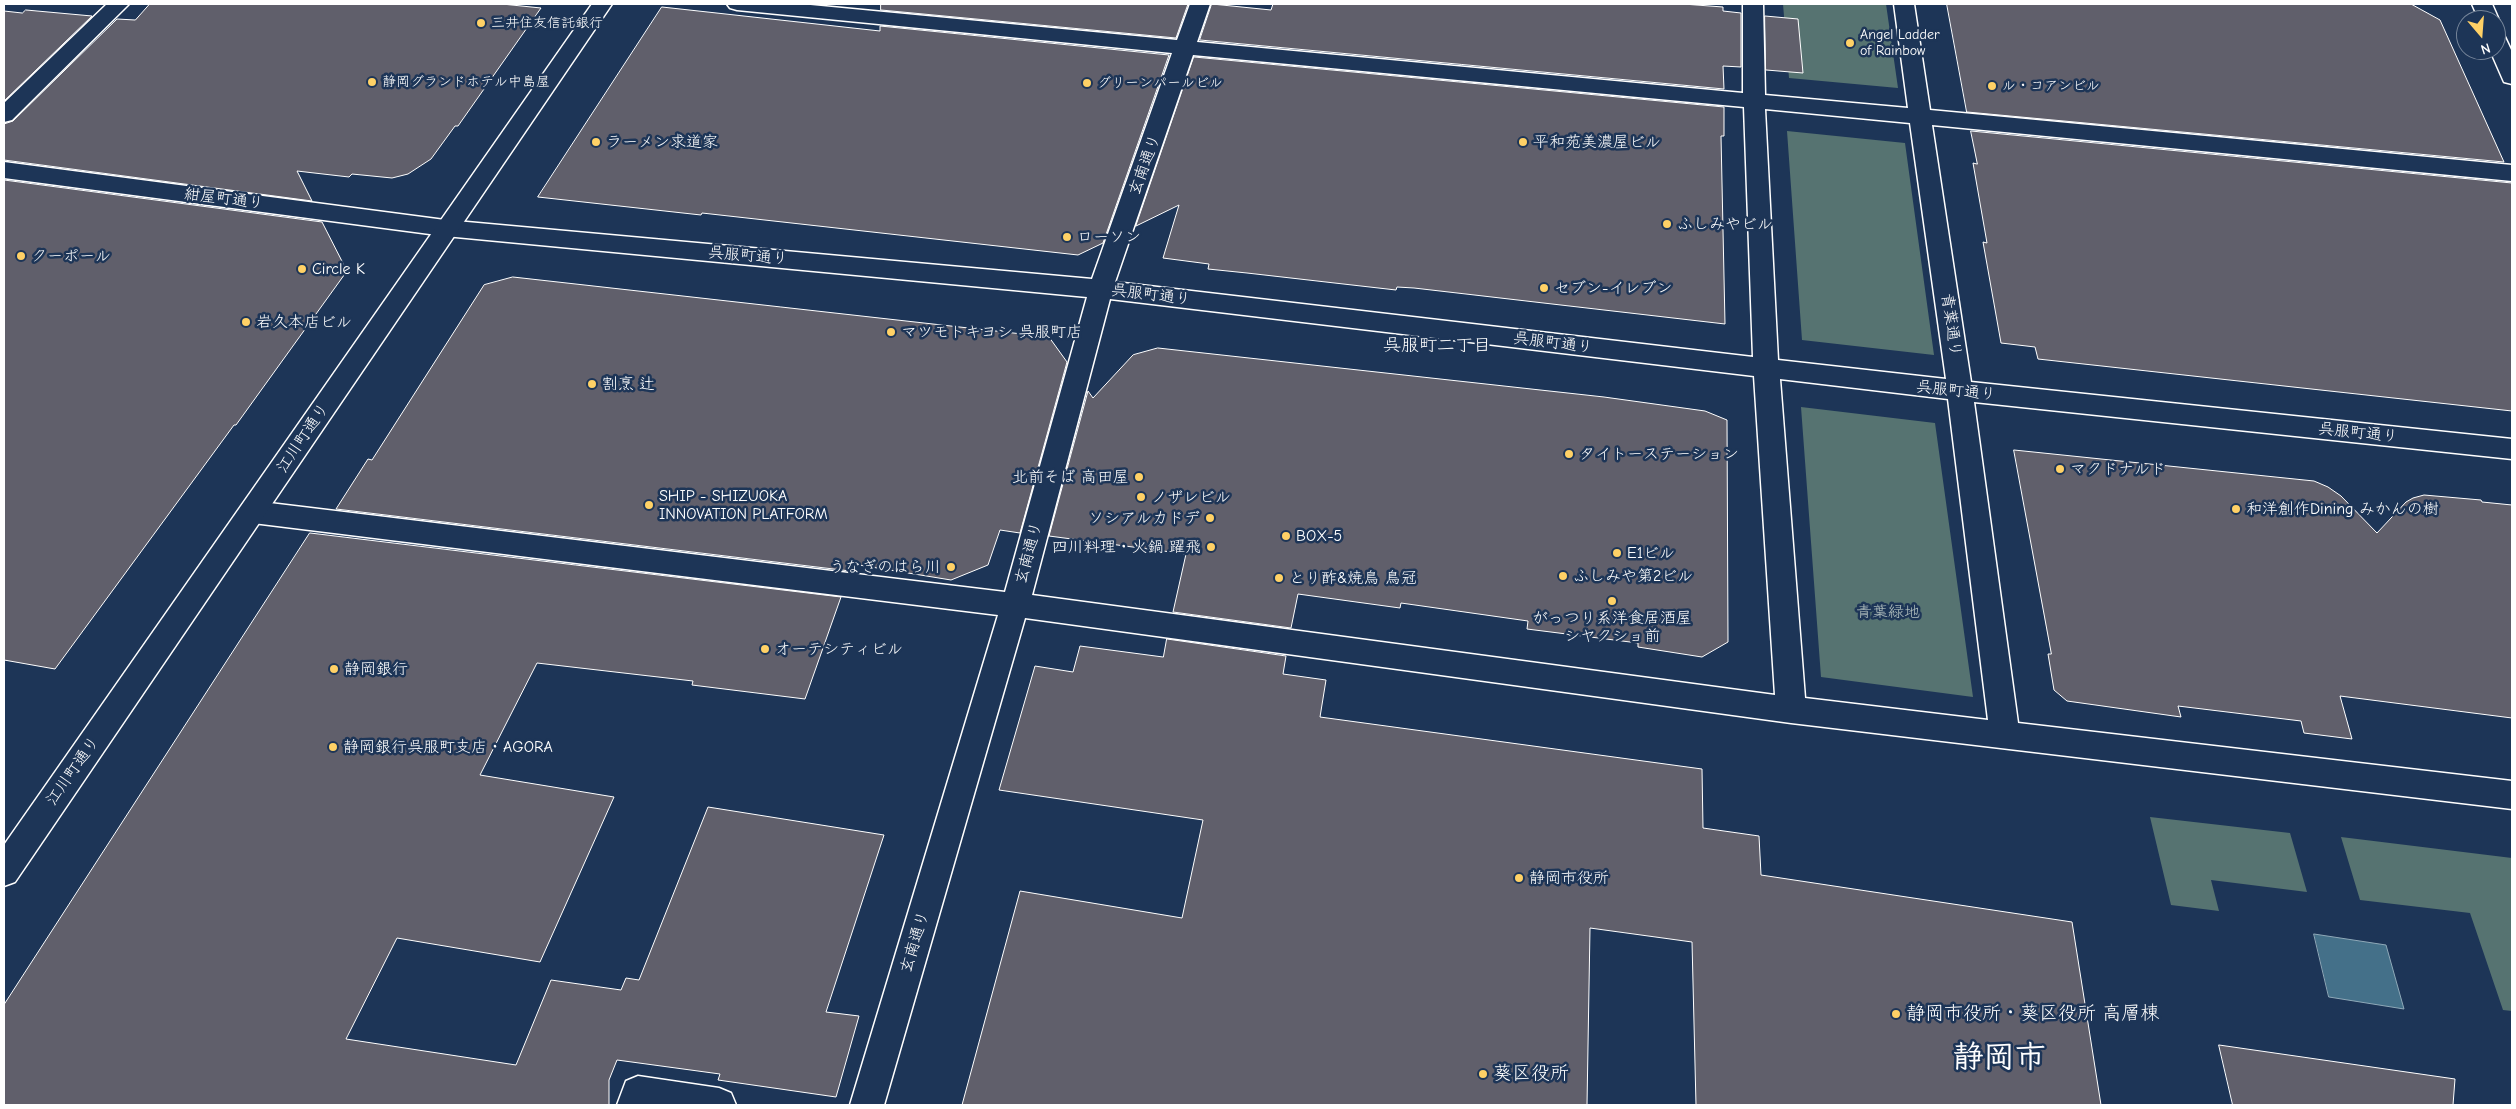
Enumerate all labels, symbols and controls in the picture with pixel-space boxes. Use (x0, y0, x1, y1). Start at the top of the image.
north arrow (2456, 10, 2506, 60)
place label: 三井住友信託銀行 (491, 15, 603, 31)
marker: 三井住友信託銀行 (475, 17, 487, 29)
place label: Angel Ladder of Rainbow (1860, 27, 1939, 59)
marker: Angel Ladder of Rainbow (1844, 37, 1856, 49)
text: N (2479, 39, 2492, 58)
place label: 静岡グランドホテル中島屋 (382, 74, 550, 90)
place label: グリーンパールビル (1097, 75, 1223, 91)
marker: 静岡グランドホテル中島屋 (366, 76, 378, 88)
marker: グリーンパールビル (1081, 77, 1093, 89)
place label: ル・コアンビル (2002, 78, 2100, 94)
marker: ル・コアンビル (1986, 80, 1998, 92)
place label: ラーメン求道家 (606, 132, 718, 152)
street label: 玄南通り (1125, 132, 1165, 198)
place label: 平和苑美濃屋ビル (1533, 132, 1661, 152)
marker: ラーメン求道家 (590, 136, 602, 148)
marker: 平和苑美濃屋ビル (1517, 136, 1529, 148)
street label: 紺屋町通り (183, 185, 265, 213)
place label: ふしみやビル (1677, 214, 1773, 234)
marker: ふしみやビル (1661, 218, 1673, 230)
place label: ローソン (1077, 227, 1141, 247)
marker: ローソン (1061, 231, 1073, 243)
street label: 呉服町通り (707, 243, 789, 269)
place label: クーポール (31, 246, 111, 266)
marker: クーポール (15, 250, 27, 262)
place label: Circle K (312, 259, 365, 279)
marker: Circle K (296, 263, 308, 275)
place label: セブン-イレブン (1554, 278, 1672, 298)
street label: 呉服町通り (1110, 281, 1192, 309)
marker: セブン-イレブン (1538, 282, 1550, 294)
street label: 青葉通り (1937, 292, 1965, 358)
place label: 岩久本店ビル (256, 312, 352, 332)
marker: 岩久本店ビル (240, 316, 252, 328)
place label: マツモトキヨシ 呉服町店 (901, 322, 1082, 342)
marker: マツモトキヨシ 呉服町店 (885, 326, 897, 338)
street label: 呉服町通り (1512, 329, 1594, 357)
district label: 呉服町二丁目 (1383, 335, 1491, 357)
place label: 割烹 辻 (602, 374, 655, 394)
street label: 呉服町通り (1915, 377, 1997, 405)
marker: 割烹 辻 (586, 378, 598, 390)
street label: 江川町通り (273, 399, 333, 477)
street label: 呉服町通り (2317, 419, 2399, 447)
place label: タイトーステーション (1579, 444, 1739, 464)
marker: タイトーステーション (1563, 448, 1575, 460)
place label: マクドナルド (2070, 459, 2166, 479)
marker: マクドナルド (2054, 463, 2066, 475)
place label: 北前そば 高田屋 (1012, 467, 1129, 487)
marker: 北前そば 高田屋 (1133, 471, 1145, 483)
place label: SHIP - SHIZUOKA INNOVATION PLATFORM (659, 486, 828, 524)
place label: ノザレビル (1151, 487, 1231, 507)
marker: ノザレビル (1135, 491, 1147, 503)
marker: SHIP - SHIZUOKA INNOVATION PLATFORM (643, 499, 655, 511)
place label: 和洋創作Dining みかんの樹 (2246, 499, 2439, 519)
marker: 和洋創作Dining みかんの樹 (2230, 503, 2242, 515)
place label: ソシアルカドデ (1088, 508, 1200, 528)
marker: ソシアルカドデ (1204, 512, 1216, 524)
street label: 玄南通り (1011, 520, 1047, 586)
place label: BOX-5 (1296, 526, 1342, 546)
marker: BOX-5 (1280, 530, 1292, 542)
place label: 四川料理・火鍋 躍飛 (1052, 537, 1201, 557)
marker: 四川料理・火鍋 躍飛 (1205, 541, 1217, 553)
place label: E1ビル (1627, 543, 1675, 563)
marker: E1ビル (1611, 547, 1623, 559)
place label: うなぎのはら川 (829, 557, 941, 577)
marker: うなぎのはら川 (945, 561, 957, 573)
place label: ふしみや第2ビル (1573, 566, 1693, 586)
place label: とり酢&焼鳥 鳥冠 (1289, 568, 1417, 588)
marker: ふしみや第2ビル (1557, 570, 1569, 582)
marker: とり酢&焼鳥 鳥冠 (1273, 572, 1285, 584)
marker: がっつり系洋食居酒屋 シヤクショ前 (1606, 595, 1618, 607)
park label: 青葉緑地 (1856, 602, 1920, 622)
place label: がっつり系洋食居酒屋 シヤクショ前 (1532, 608, 1692, 646)
place label: オーテシティビル (775, 639, 903, 659)
marker: オーテシティビル (759, 643, 771, 655)
place label: 静岡銀行 (344, 659, 408, 679)
marker: 静岡銀行 (328, 663, 340, 675)
street label: 江川町通り (42, 733, 104, 809)
place label: 静岡銀行呉服町支店・AGORA (343, 737, 553, 757)
marker: 静岡銀行呉服町支店・AGORA (327, 741, 339, 753)
place label: 静岡市役所 (1529, 868, 1609, 888)
marker: 静岡市役所 (1513, 872, 1525, 884)
street label: 玄南通り (896, 909, 934, 975)
place label: 静岡市役所・葵区役所 高層棟 (1906, 1003, 2159, 1025)
marker: 静岡市役所・葵区役所 高層棟 (1890, 1008, 1902, 1020)
district label: 静岡市 (1953, 1039, 2045, 1077)
place label: 葵区役所 (1493, 1063, 1569, 1085)
marker: 葵区役所 (1477, 1068, 1489, 1080)

